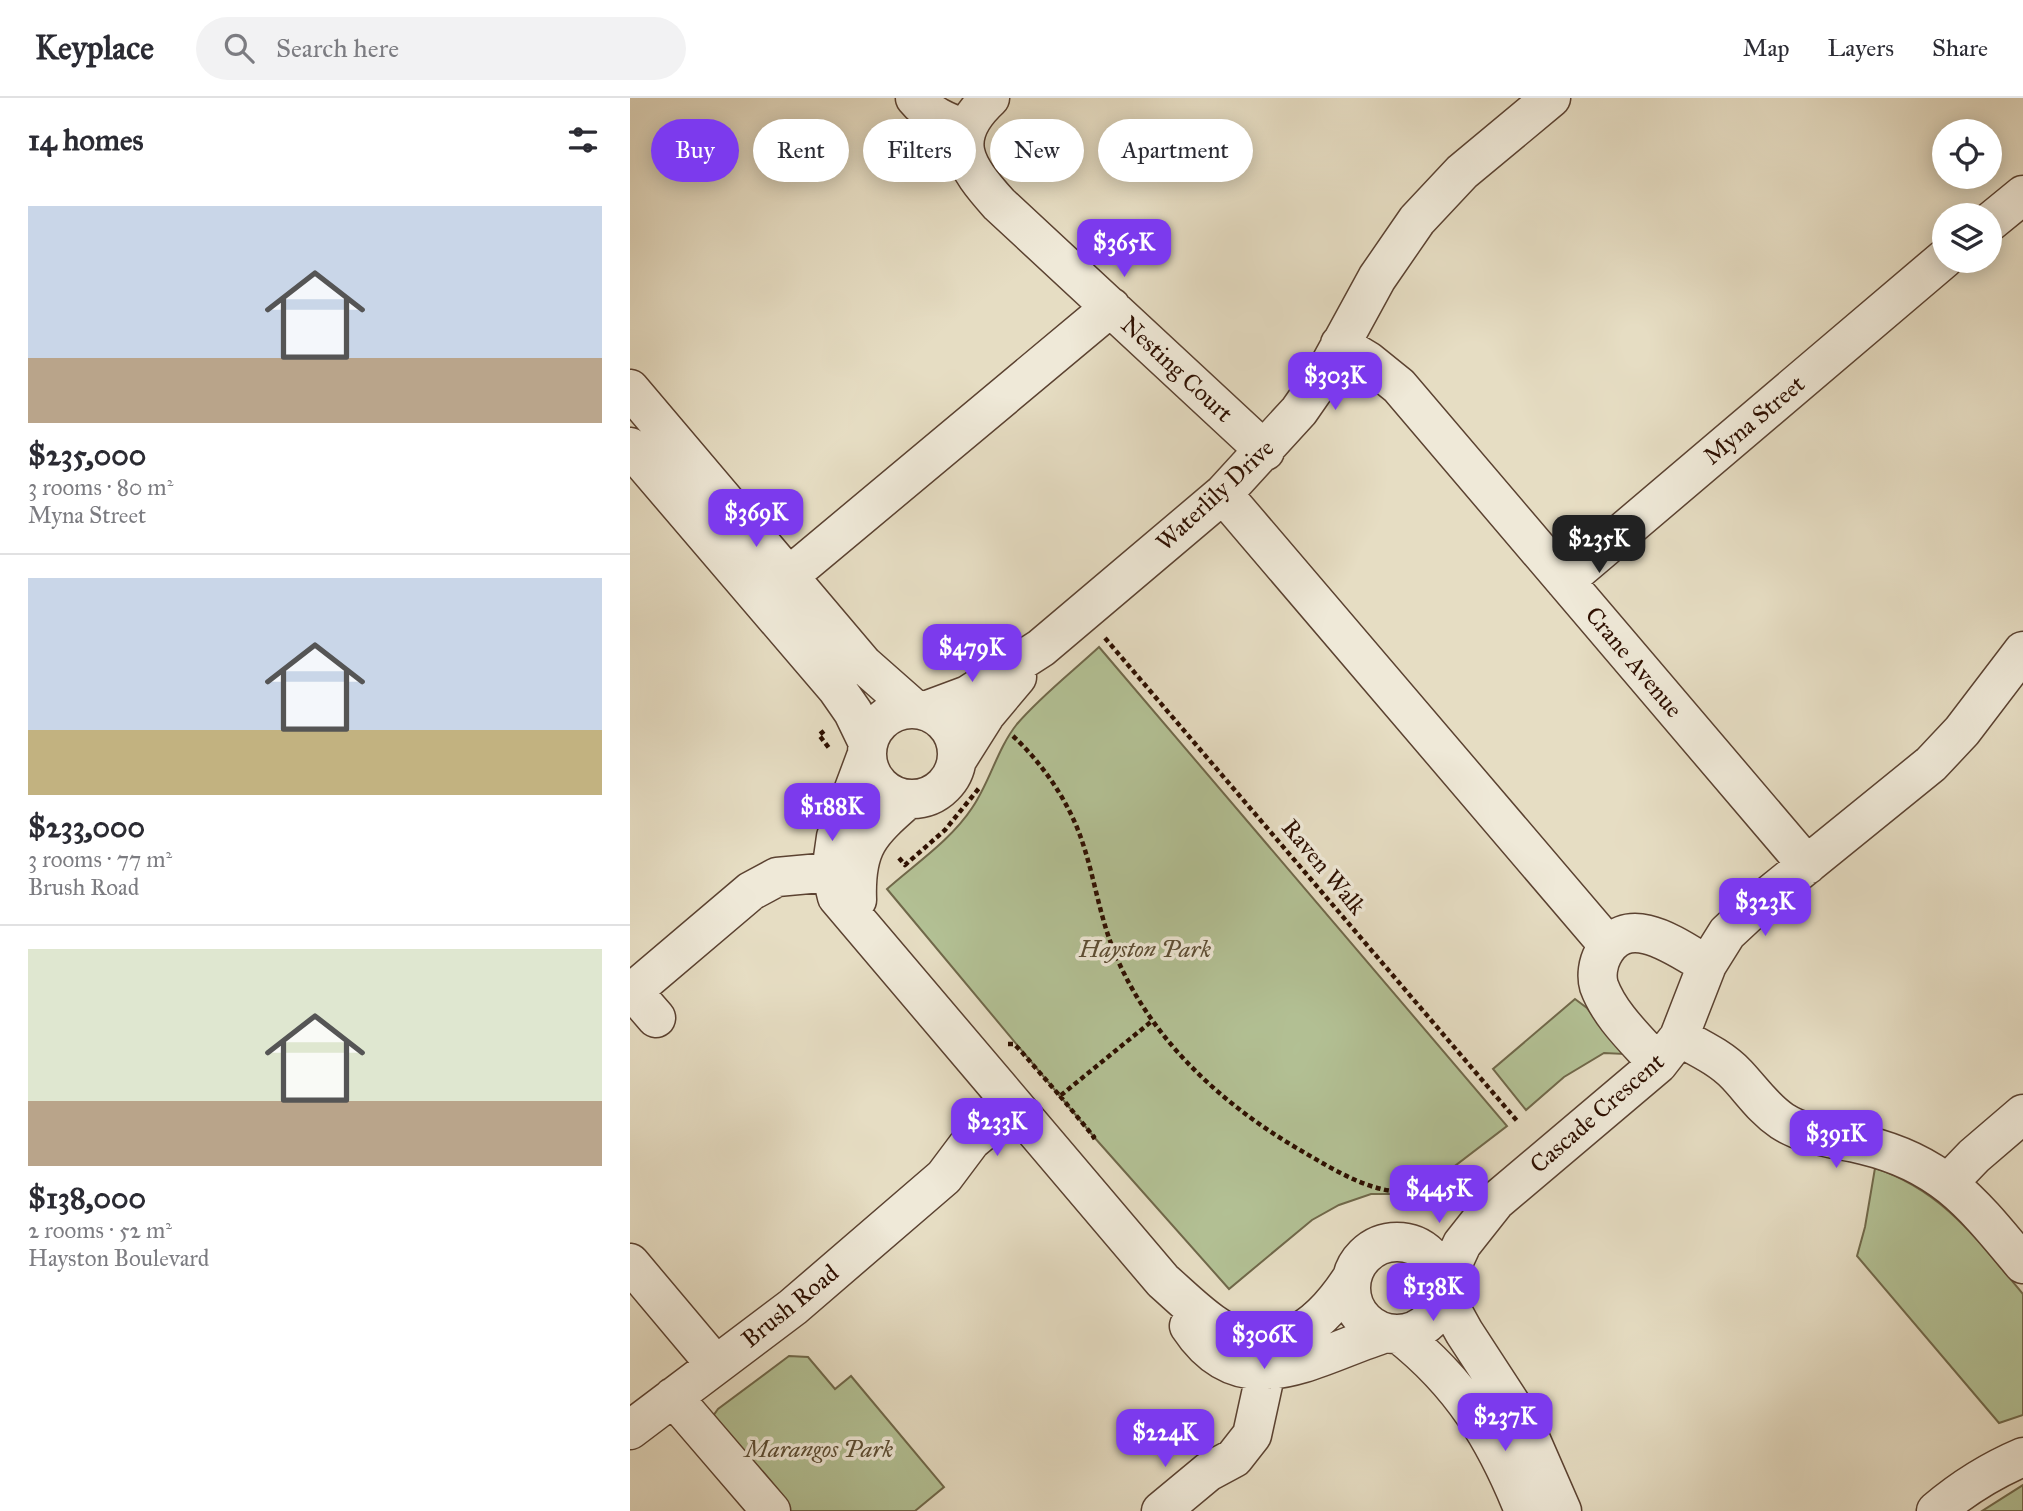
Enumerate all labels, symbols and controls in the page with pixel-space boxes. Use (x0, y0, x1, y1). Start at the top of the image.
search box (196, 17, 686, 80)
text: Keyplace (35, 28, 154, 68)
icon: search (220, 29, 258, 67)
text: Search here (276, 32, 399, 64)
text: Map (1743, 33, 1790, 63)
text: Layers (1828, 33, 1894, 63)
text: Share (1932, 33, 1988, 63)
chip: Buy (651, 119, 739, 182)
chip: Rent (753, 119, 849, 182)
chip: Filters (863, 119, 976, 182)
chip: New (990, 119, 1084, 182)
chip: Apartment (1098, 119, 1253, 182)
map controls (1932, 119, 2002, 273)
button: locate (1932, 119, 2002, 189)
icon: filters (564, 121, 602, 159)
text: 14 homes (28, 122, 143, 158)
button: layers (1932, 203, 2002, 273)
pin: $365K (1075, 220, 1173, 279)
text: $365K (1093, 228, 1155, 256)
icon: home (252, 252, 378, 378)
street label: Nesting Court (1115, 310, 1240, 429)
pin: $303K (1286, 352, 1384, 412)
text: $303K (1304, 361, 1366, 389)
street label: Myna Street (1697, 369, 1811, 471)
street label: Waterlily Drive (1150, 433, 1280, 557)
text: $235,000 (28, 437, 146, 473)
text: 3 rooms · 80 m² (28, 473, 173, 501)
pin: $369K (707, 490, 805, 549)
text: $369K (724, 498, 788, 526)
text: Myna Street (28, 501, 146, 529)
pin: $235K (1550, 516, 1648, 575)
text: $235K (1568, 524, 1630, 552)
street label: Crane Avenue (1579, 600, 1689, 724)
icon: home (252, 624, 378, 750)
pin: $479K (923, 624, 1021, 684)
text: $479K (939, 633, 1005, 661)
pin: $188K (783, 784, 881, 843)
text: $188K (800, 792, 864, 820)
text: $233,000 (28, 809, 145, 845)
street label: Raven Walk (1275, 813, 1373, 922)
text: 3 rooms · 77 m² (28, 845, 172, 873)
text: Brush Road (28, 873, 139, 901)
pin: $323K (1716, 878, 1814, 938)
text: $323K (1735, 887, 1795, 915)
park label: Hayston Park (1078, 934, 1211, 964)
icon: home (252, 995, 378, 1121)
street label: Cascade Crescent (1524, 1046, 1671, 1179)
pin: $233K (948, 1098, 1046, 1158)
text: $233K (967, 1107, 1027, 1135)
pin: $391K (1787, 1110, 1885, 1170)
text: $391K (1806, 1119, 1866, 1147)
pin: $445K (1390, 1166, 1488, 1225)
text: $445K (1406, 1174, 1472, 1202)
text: $138,000 (28, 1180, 146, 1216)
text: 2 rooms · 52 m² (28, 1216, 172, 1244)
text: Hayston Boulevard (28, 1244, 209, 1272)
street label: Brush Road (735, 1258, 845, 1354)
pin: $138K (1384, 1264, 1482, 1323)
text: $138K (1403, 1272, 1463, 1300)
pin: $306K (1215, 1312, 1313, 1371)
text: $306K (1232, 1320, 1296, 1348)
pin: $237K (1456, 1394, 1554, 1453)
text: $237K (1474, 1402, 1536, 1430)
pin: $224K (1116, 1410, 1214, 1469)
text: $224K (1132, 1418, 1198, 1446)
park label: Marangos Park (743, 1434, 893, 1464)

